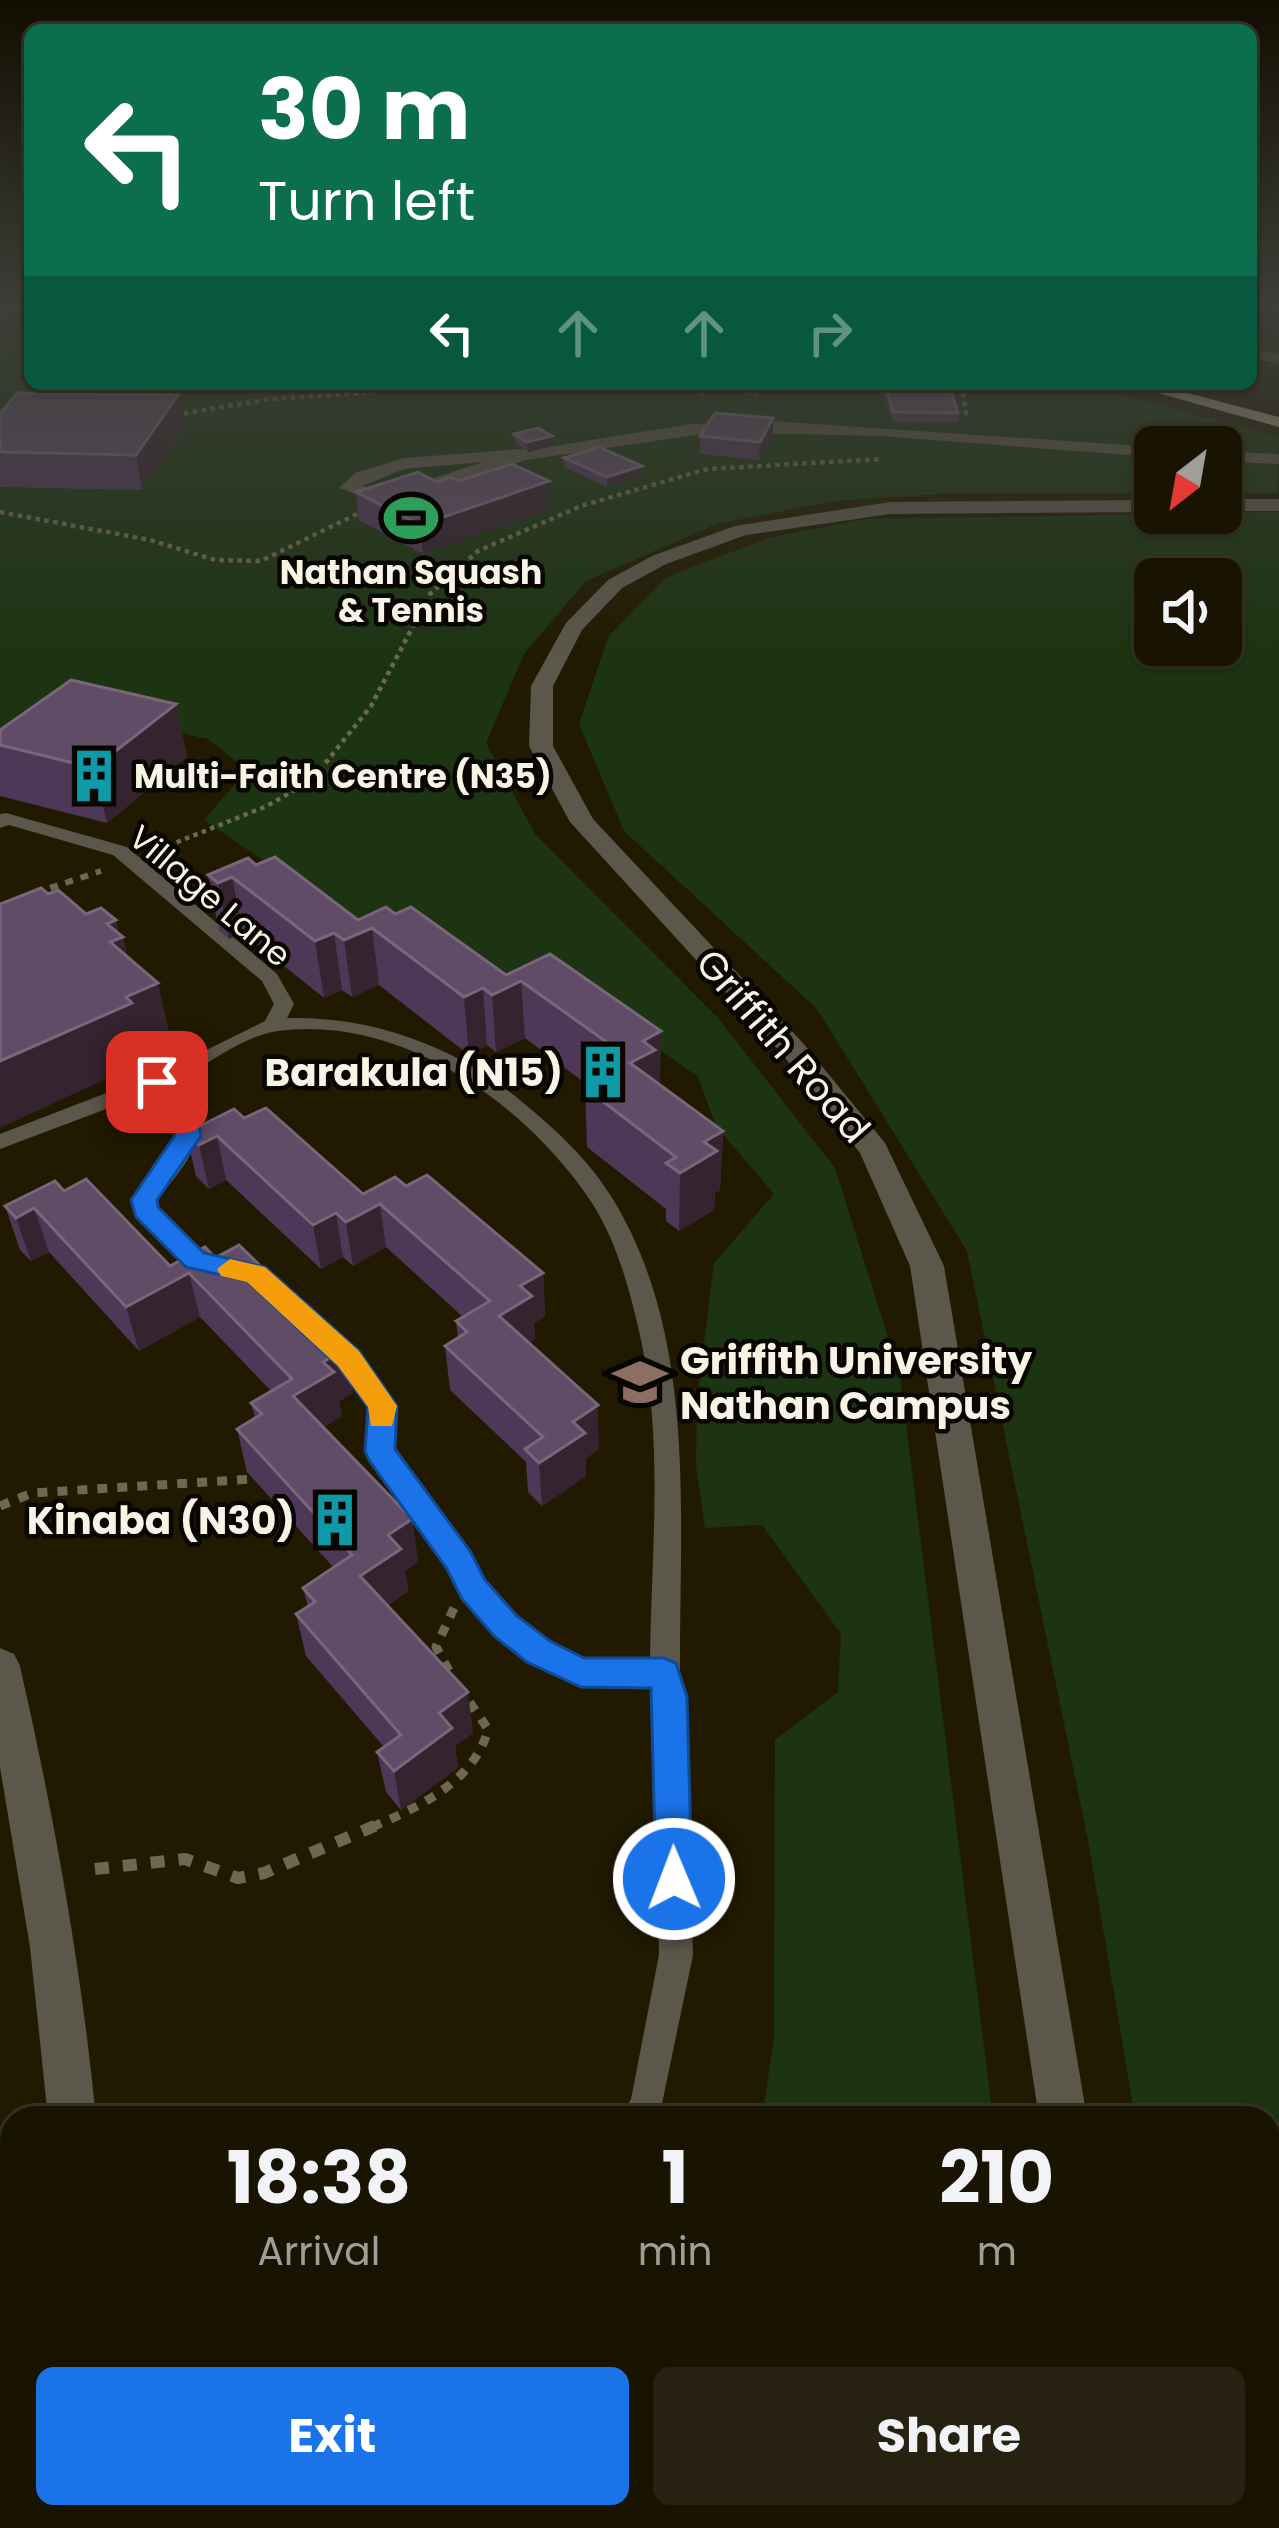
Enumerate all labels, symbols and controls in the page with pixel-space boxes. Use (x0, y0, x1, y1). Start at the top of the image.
text: 30 m (258, 51, 470, 168)
icon: left (60, 72, 216, 228)
text: Turn left (258, 163, 475, 239)
icon: left (419, 300, 485, 366)
icon: ahead (545, 300, 611, 366)
icon: ahead (671, 300, 737, 366)
icon: right (797, 300, 863, 366)
north arrow (1134, 426, 1242, 534)
map controls (1134, 426, 1242, 666)
sports icon: Nathan Squash & Tennis (382, 489, 440, 547)
place label: Nathan Squash & Tennis (280, 549, 542, 634)
button: sound (1134, 558, 1242, 666)
building icon: Multi-Faith Centre (N35) (65, 747, 123, 805)
place label: Multi-Faith Centre (N35) (134, 753, 552, 800)
street label: Village Lane (119, 814, 301, 978)
street label: Griffith Road (683, 937, 883, 1155)
pin (106, 1031, 208, 1133)
building icon: Barakula (N15) (574, 1043, 632, 1101)
place label: Barakula (N15) (264, 1045, 563, 1100)
icon: arrive (124, 1049, 190, 1115)
place label: Griffith University Nathan Campus (680, 1333, 1032, 1433)
school or university icon: Griffith University Nathan Campus (611, 1353, 669, 1411)
building icon: Kinaba (N30) (306, 1491, 364, 1549)
place label: Kinaba (N30) (27, 1493, 295, 1548)
position arrow (611, 1816, 737, 1942)
text: 18:38 (227, 2127, 411, 2228)
text: 1 (662, 2127, 689, 2228)
text: 210 (939, 2127, 1054, 2228)
text: Arrival (257, 2224, 380, 2279)
text: min (638, 2224, 712, 2279)
text: m (977, 2224, 1017, 2279)
button: Exit (36, 2367, 629, 2505)
button: Share (653, 2367, 1245, 2505)

